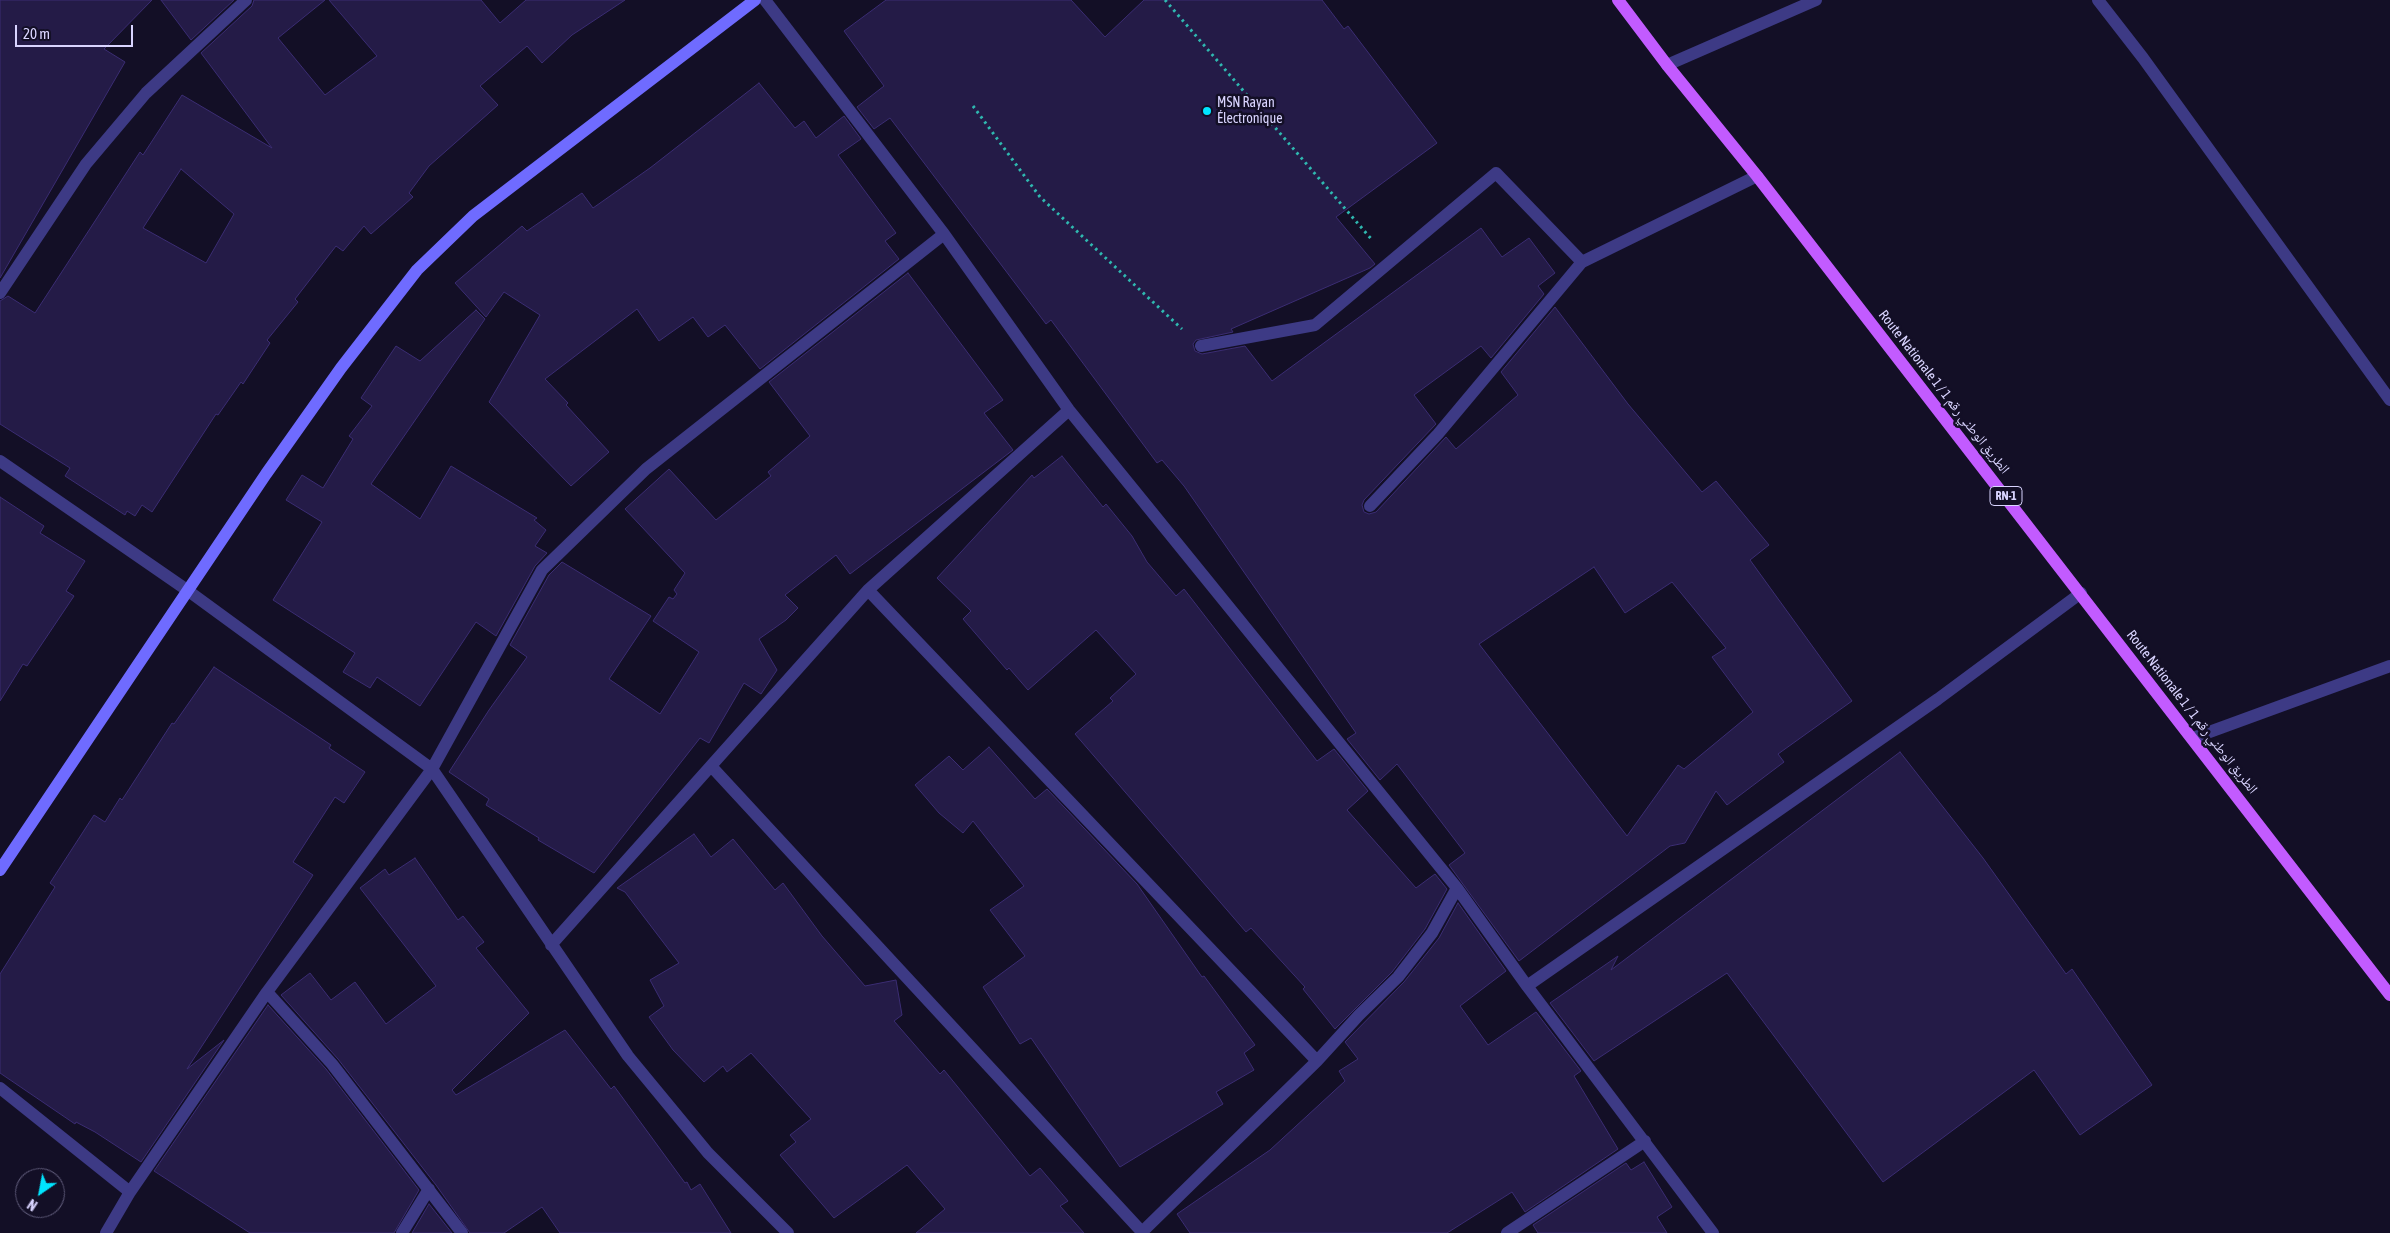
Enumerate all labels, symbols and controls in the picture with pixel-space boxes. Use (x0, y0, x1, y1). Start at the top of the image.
scale bar (18, 15, 135, 47)
text: 20 m (23, 25, 50, 42)
place label: MSN Rayan Électronique (1217, 95, 1283, 128)
marker: MSN Rayan Électronique (1201, 105, 1213, 117)
street label: Route Nationale 1 / الطريق الوطني رقم 1 (1875, 307, 2013, 477)
road number: RN-1 (1990, 486, 2022, 506)
street label: Route Nationale 1 / الطريق الوطني رقم 1 (2123, 627, 2261, 797)
north arrow (15, 1168, 65, 1218)
text: N (25, 1196, 40, 1214)

